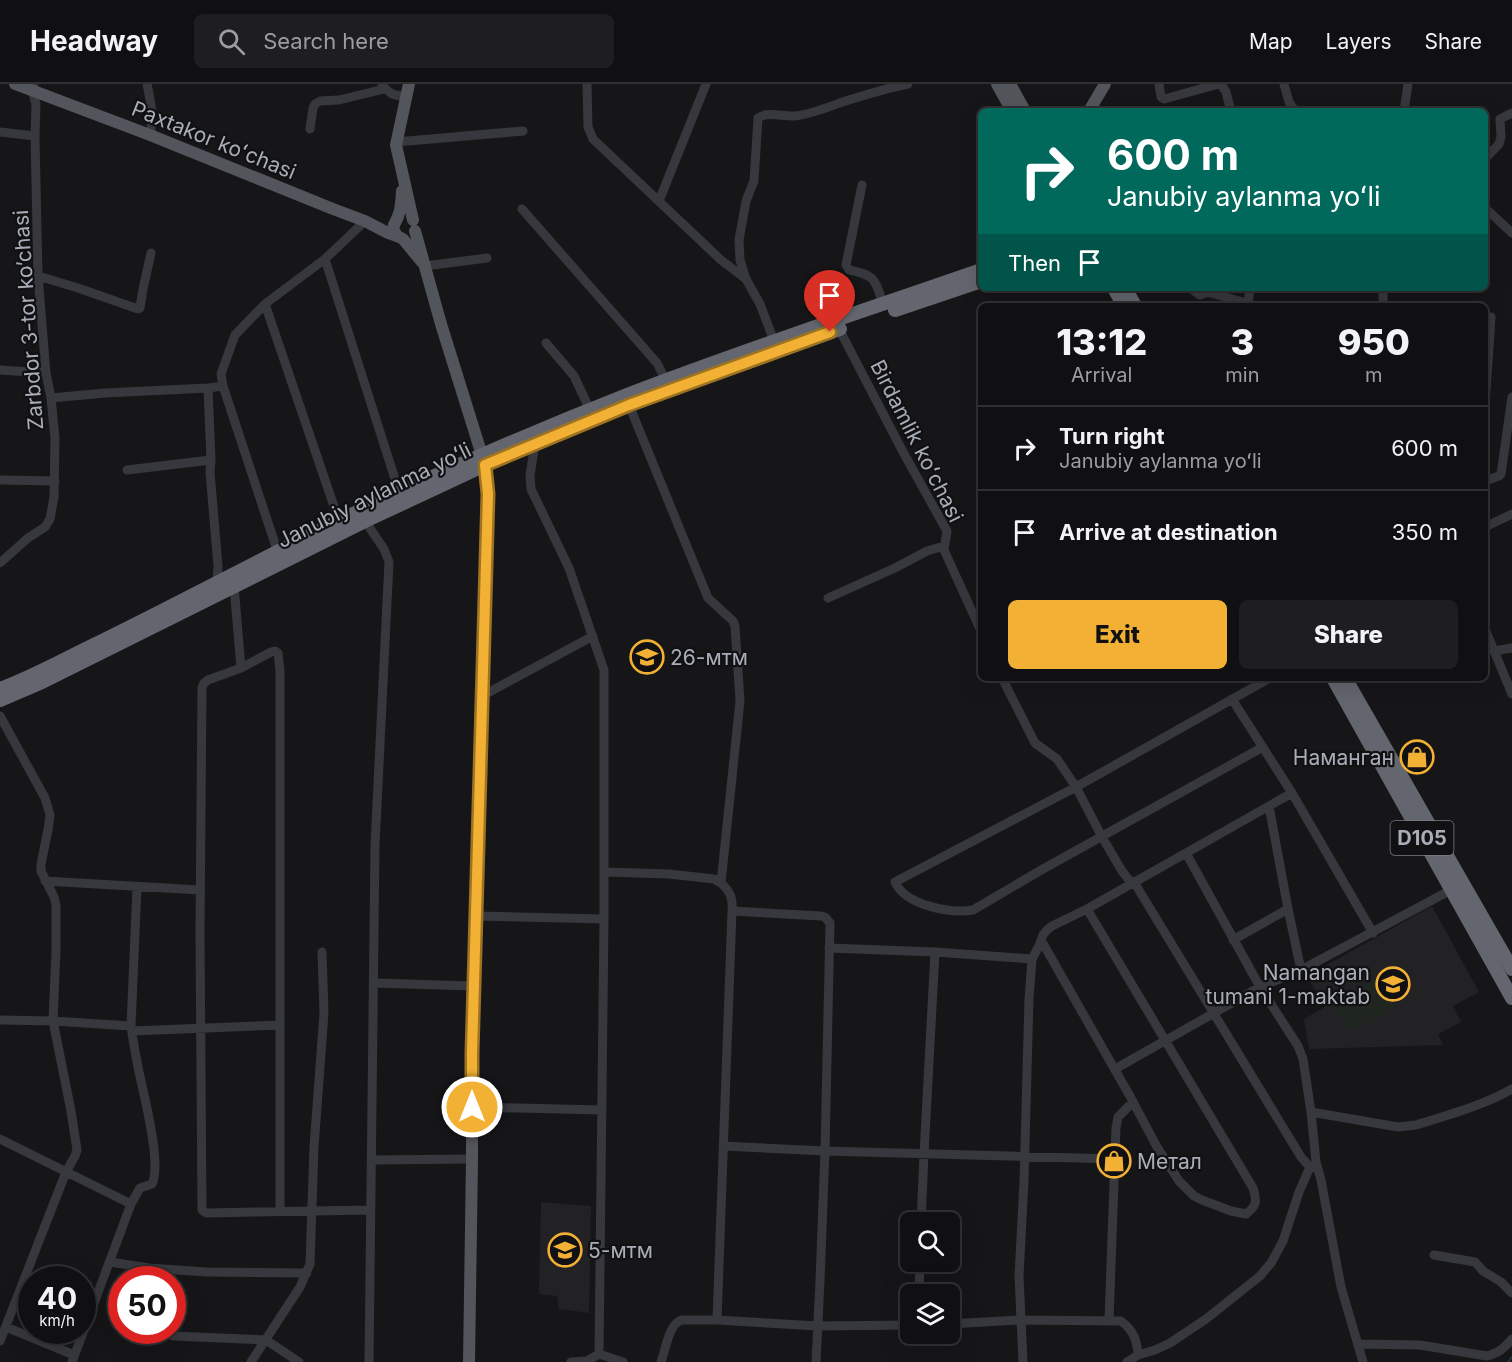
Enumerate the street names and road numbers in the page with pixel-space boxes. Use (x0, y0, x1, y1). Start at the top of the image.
street label: Paxtakor koʻchasi (128, 96, 300, 184)
street label: Zarbdor 3-tor koʼchasi (8, 209, 48, 431)
street label: Birdamlik koʻchasi (865, 356, 969, 526)
street label: Janubiy aylanma yoʻli (273, 437, 475, 553)
road number: D105 (1390, 821, 1454, 855)

